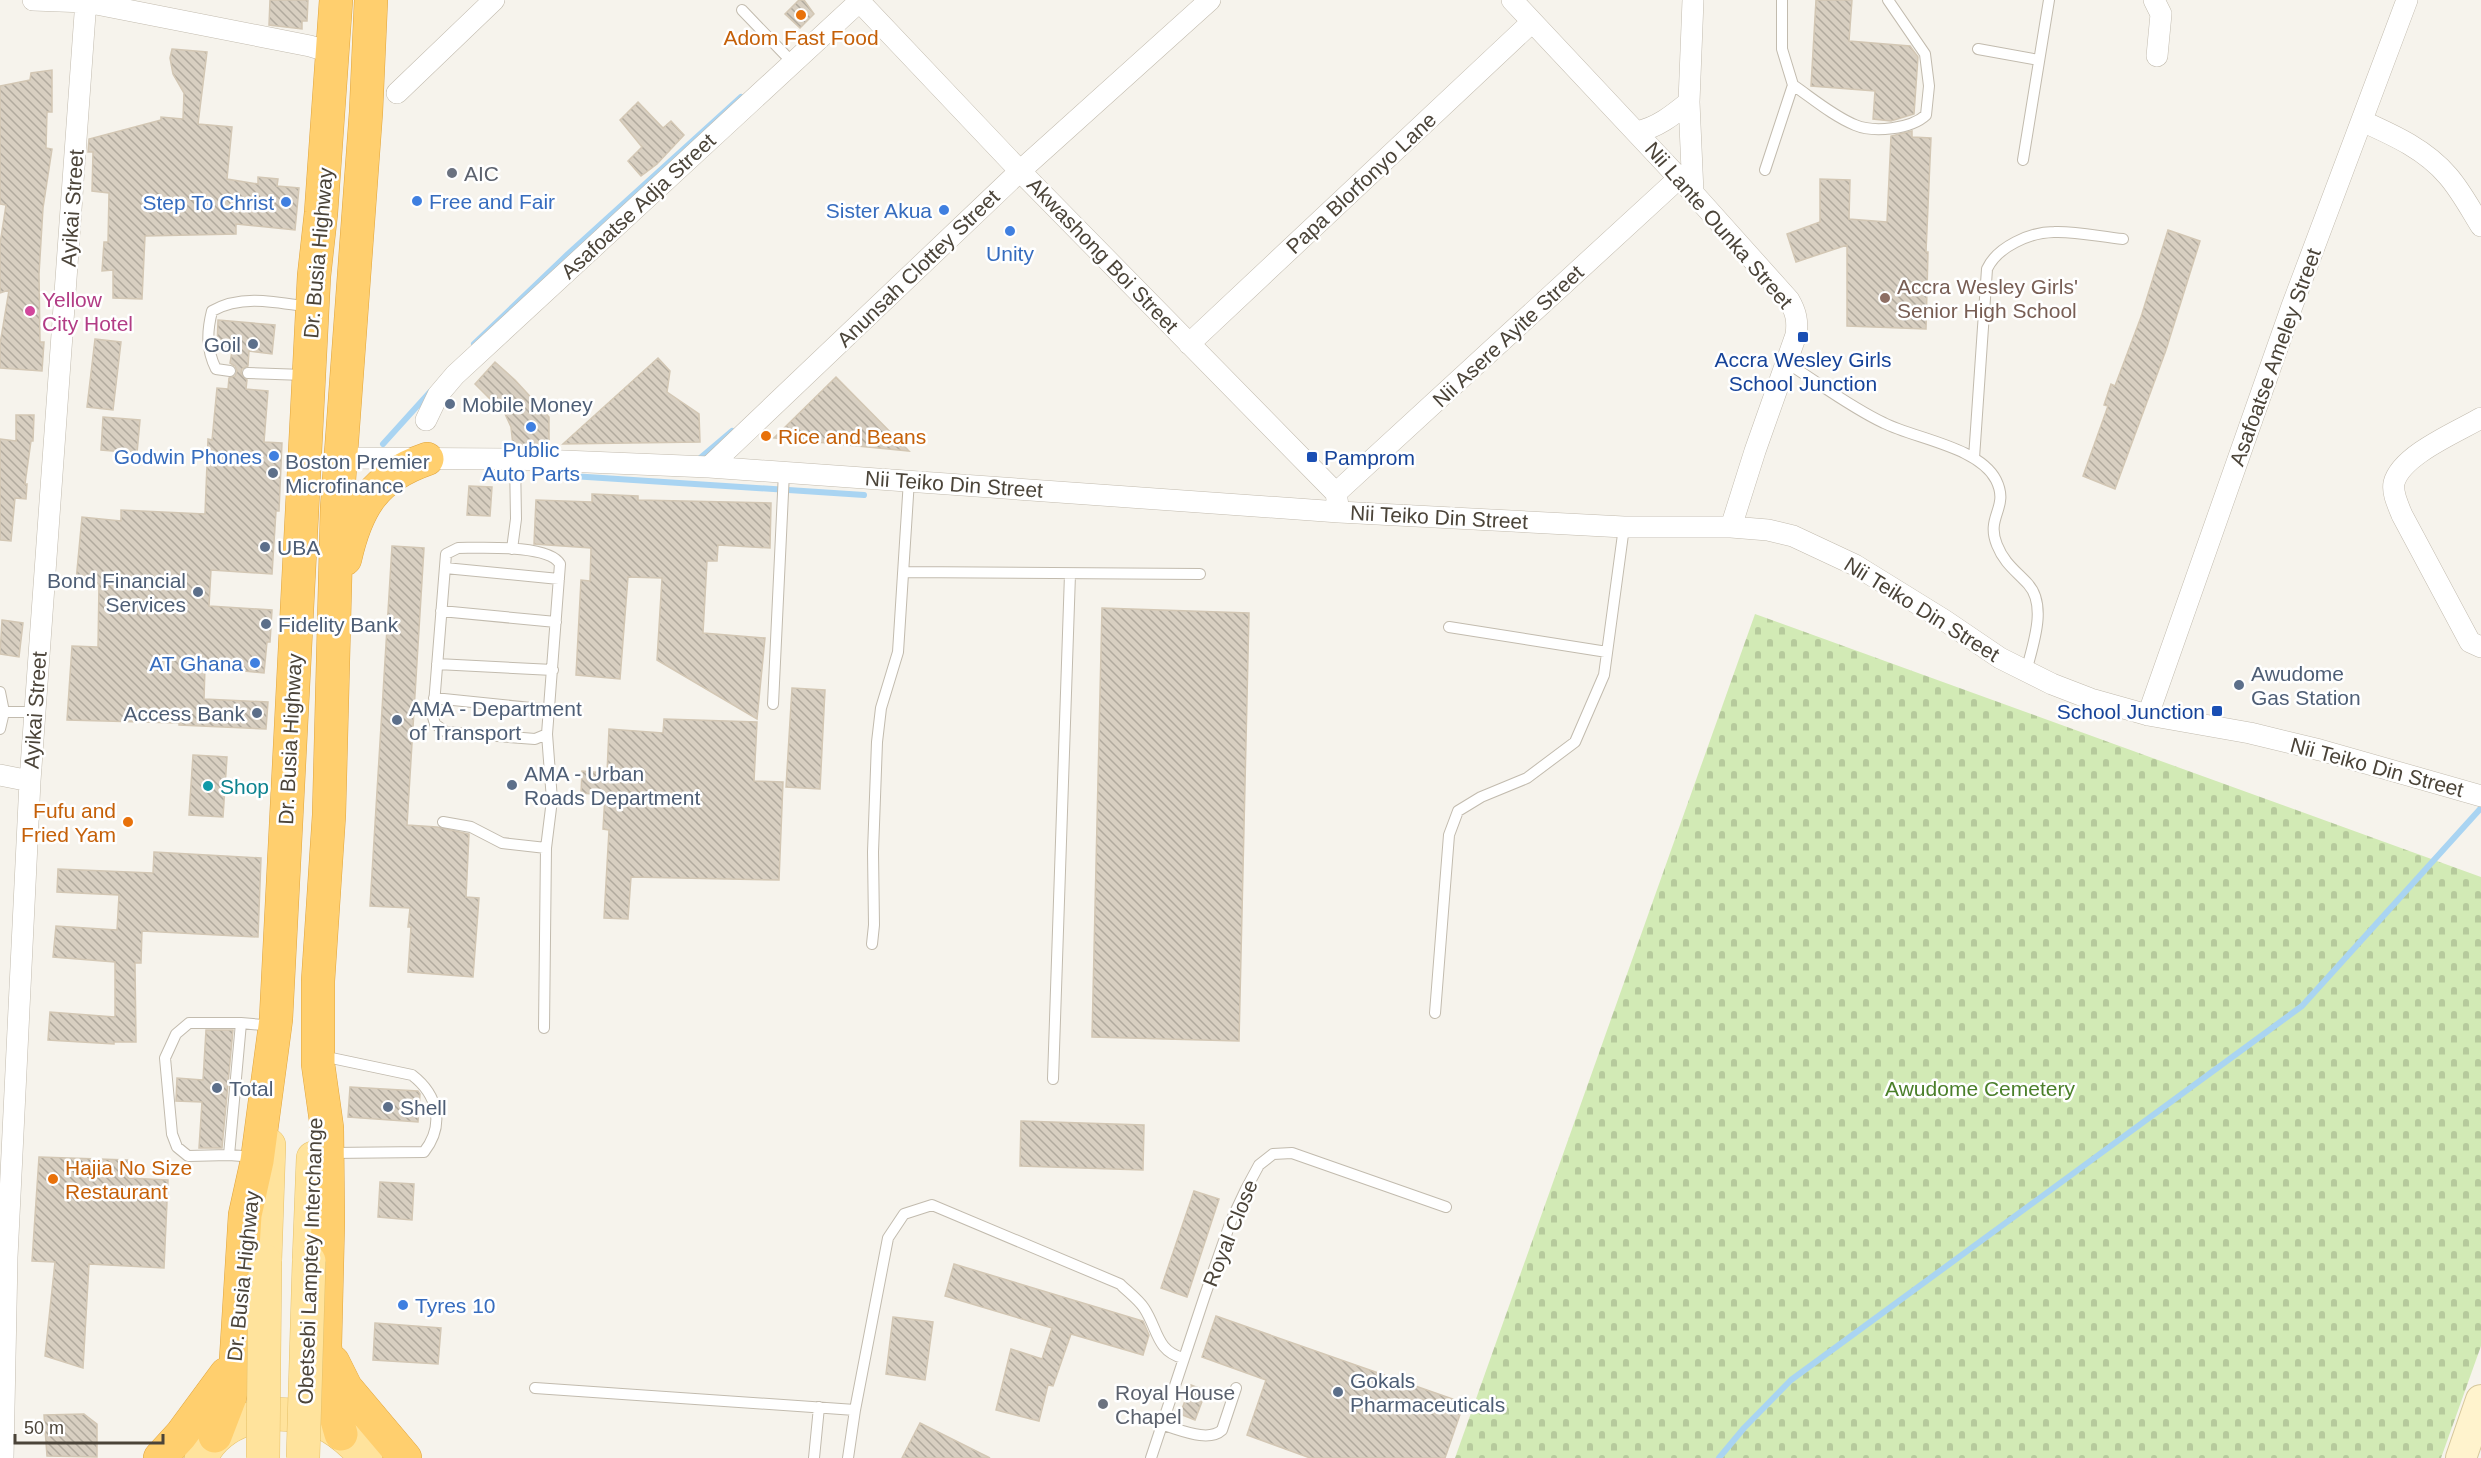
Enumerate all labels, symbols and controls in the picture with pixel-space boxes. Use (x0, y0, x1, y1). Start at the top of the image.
marker: Adom Fast Food (794, 8, 808, 22)
place label: Adom Fast Food (723, 26, 879, 49)
street label: Papa Blorfonyo Lane (1281, 108, 1441, 258)
street label: Asafoatse Adja Street (556, 129, 720, 283)
street label: Nii Lante Ounka Street (1641, 137, 1797, 313)
street label: Ayikai Street (56, 148, 88, 267)
place label: AIC (464, 162, 499, 185)
street label: Dr. Busia Highway (299, 166, 337, 339)
marker: AIC (445, 166, 459, 180)
street label: Akwashong Boi Street (1023, 173, 1183, 337)
street label: Anunsah Clottey Street (832, 185, 1004, 351)
place label: Free and Fair (429, 190, 555, 213)
place label: Step To Christ (142, 191, 274, 214)
marker: Free and Fair (410, 194, 424, 208)
marker: Step To Christ (279, 195, 293, 209)
place label: Sister Akua (826, 199, 932, 222)
marker: Sister Akua (937, 203, 951, 217)
marker: Unity (1003, 224, 1017, 238)
place label: Unity (986, 242, 1034, 265)
street label: Asafoatse Ameley Street (2225, 245, 2325, 469)
street label: Nii Asere Ayite Street (1428, 260, 1588, 412)
place label: Accra Wesley Girls' Senior High School (1897, 275, 2078, 322)
place label: Yellow City Hotel (42, 288, 133, 335)
marker: Accra Wesley Girls' Senior High School (1878, 291, 1892, 305)
marker: Yellow City Hotel (23, 304, 37, 318)
marker: Accra Wesley Girls School Junction (1796, 330, 1810, 344)
place label: Goil (204, 333, 241, 356)
marker: Goil (246, 337, 260, 351)
place label: Accra Wesley Girls School Junction (1715, 348, 1891, 395)
place label: Mobile Money (462, 393, 593, 416)
marker: Mobile Money (443, 397, 457, 411)
marker: Public Auto Parts (524, 420, 538, 434)
place label: Rice and Beans (778, 425, 926, 448)
marker: Rice and Beans (759, 429, 773, 443)
place label: Public Auto Parts (482, 438, 580, 485)
place label: Godwin Phones (114, 445, 262, 468)
place label: Pamprom (1324, 446, 1415, 469)
marker: Godwin Phones (267, 449, 281, 463)
place label: Boston Premier Microfinance (285, 450, 430, 497)
marker: Pamprom (1305, 450, 1319, 464)
marker: Boston Premier Microfinance (266, 466, 280, 480)
street label: Nii Teiko Din Street (864, 466, 1044, 502)
street label: Nii Teiko Din Street (1349, 501, 1529, 533)
place label: UBA (277, 536, 320, 559)
marker: UBA (258, 540, 272, 554)
street label: Nii Teiko Din Street (1840, 552, 2004, 666)
place label: Bond Financial Services (47, 569, 186, 616)
marker: Bond Financial Services (191, 585, 205, 599)
place label: Fidelity Bank (278, 613, 399, 636)
marker: Fidelity Bank (259, 617, 273, 631)
street label: Ayikai Street (19, 650, 51, 769)
place label: AT Ghana (149, 652, 243, 675)
street label: Dr. Busia Highway (274, 652, 306, 825)
marker: AT Ghana (248, 656, 262, 670)
place label: Awudome Gas Station (2251, 662, 2361, 709)
marker: Awudome Gas Station (2232, 678, 2246, 692)
place label: AMA - Department of Transport (409, 697, 582, 744)
place label: School Junction (2057, 700, 2205, 723)
place label: Access Bank (124, 702, 245, 725)
marker: School Junction (2210, 704, 2224, 718)
marker: Access Bank (250, 706, 264, 720)
marker: AMA - Department of Transport (390, 713, 404, 727)
street label: Nii Teiko Din Street (2288, 733, 2466, 801)
place label: AMA - Urban Roads Department (524, 762, 700, 809)
place label: Shop (220, 775, 269, 798)
marker: AMA - Urban Roads Department (505, 778, 519, 792)
marker: Shop (201, 779, 215, 793)
place label: Fufu and Fried Yam (21, 799, 116, 846)
marker: Fufu and Fried Yam (121, 815, 135, 829)
place label: Total (229, 1077, 273, 1100)
park label: Awudome Cemetery (1885, 1077, 2075, 1100)
marker: Total (210, 1081, 224, 1095)
place label: Shell (400, 1096, 447, 1119)
marker: Shell (381, 1100, 395, 1114)
street label: Obetsebi Lamptey Interchange (293, 1117, 327, 1405)
place label: Hajia No Size Restaurant (65, 1156, 192, 1203)
marker: Hajia No Size Restaurant (46, 1172, 60, 1186)
street label: Royal Close (1198, 1176, 1262, 1290)
street label: Dr. Busia Highway (223, 1189, 263, 1363)
place label: Tyres 10 (415, 1294, 496, 1317)
marker: Tyres 10 (396, 1298, 410, 1312)
place label: Gokals Pharmaceuticals (1350, 1369, 1505, 1416)
place label: Royal House Chapel (1115, 1381, 1235, 1428)
marker: Gokals Pharmaceuticals (1331, 1385, 1345, 1399)
marker: Royal House Chapel (1096, 1397, 1110, 1411)
scale bar (15, 1407, 164, 1445)
text: 50 m (24, 1418, 64, 1438)

